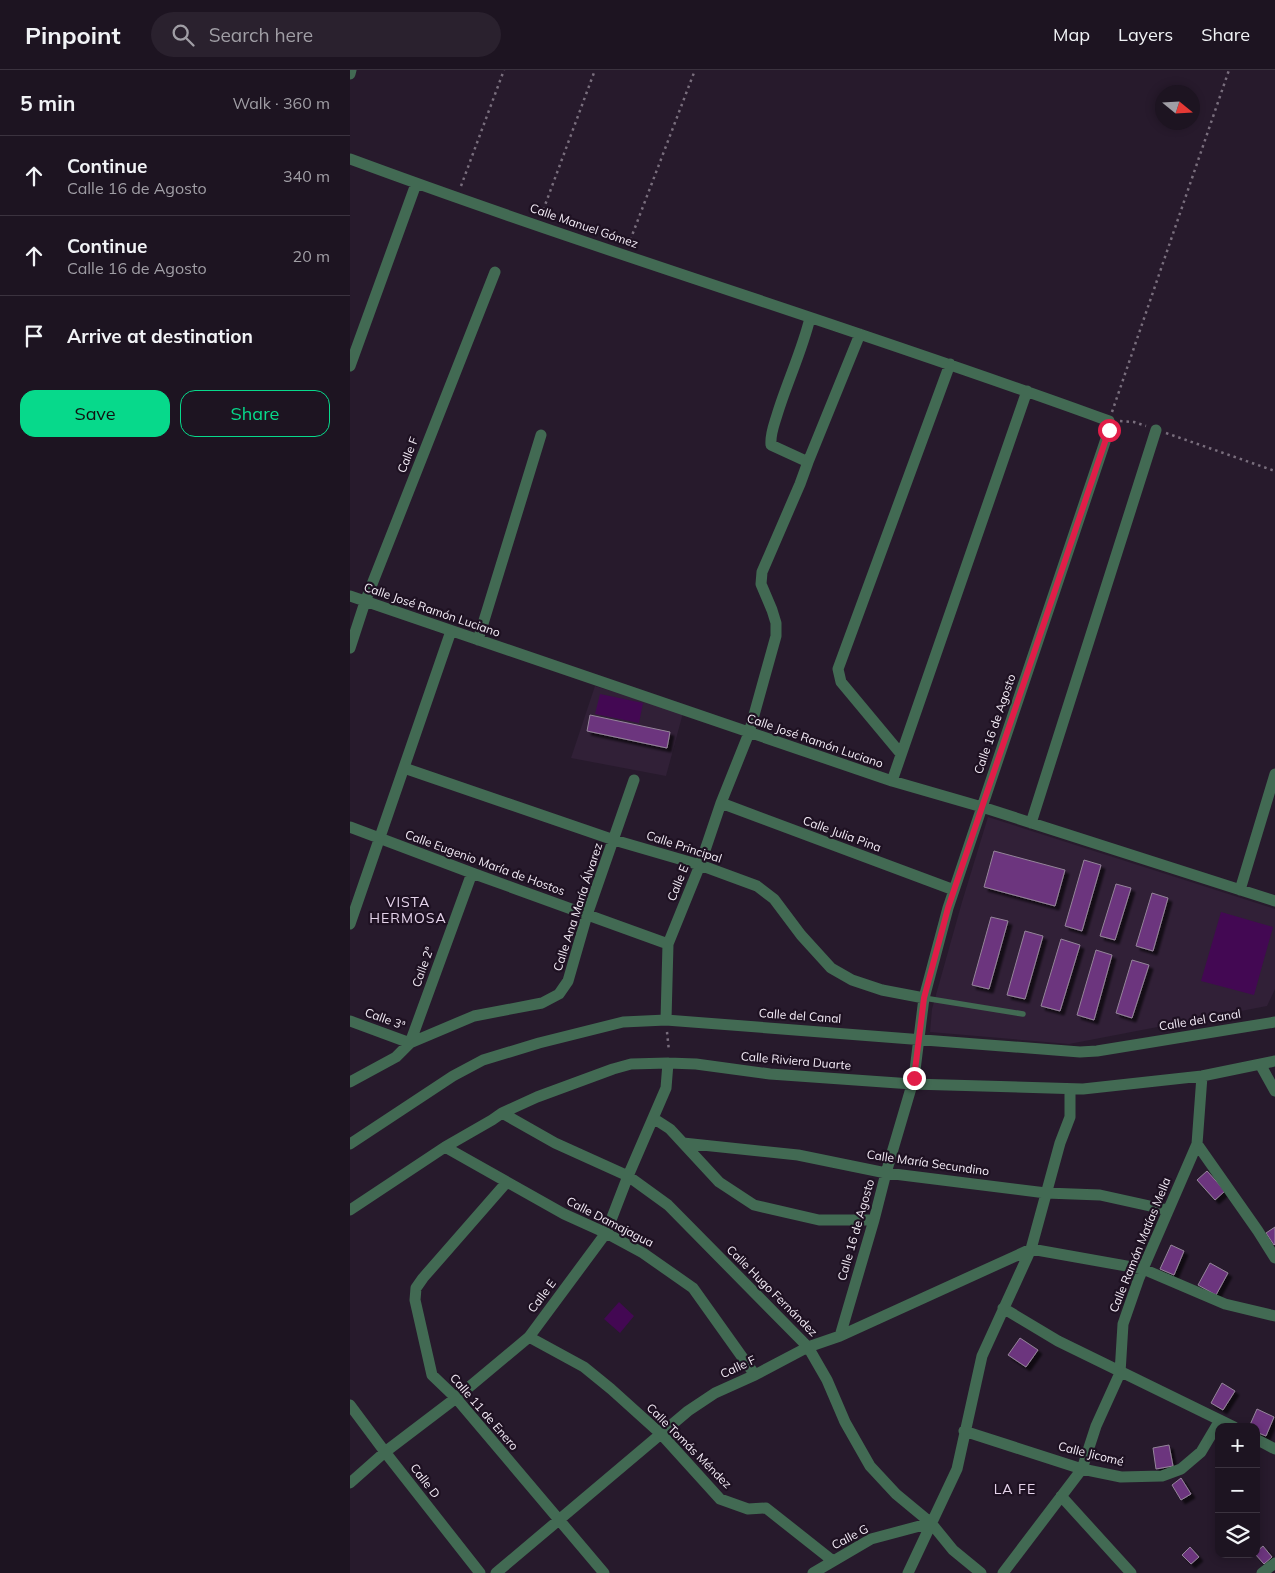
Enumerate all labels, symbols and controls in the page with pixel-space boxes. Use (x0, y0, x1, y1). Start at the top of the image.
search box (151, 12, 501, 57)
text: Pinpoint (25, 20, 121, 50)
icon: search (169, 21, 197, 49)
text: Search here (209, 23, 313, 47)
text: Map (1053, 23, 1090, 46)
text: Layers (1118, 23, 1173, 46)
text: Share (1201, 23, 1250, 46)
north arrow (1155, 85, 1200, 130)
text: 5 min (20, 90, 75, 116)
text: Walk · 360 m (232, 93, 330, 113)
text: Continue (67, 154, 147, 178)
icon: ahead (20, 162, 48, 190)
text: 340 m (283, 166, 330, 186)
text: Calle 16 de Agosto (67, 178, 207, 198)
street label: Calle Manuel Gómez (528, 200, 640, 251)
text: Continue (67, 234, 147, 258)
icon: ahead (20, 242, 48, 270)
text: 20 m (293, 246, 330, 266)
text: Calle 16 de Agosto (67, 258, 207, 278)
icon: arrive (20, 322, 48, 350)
text: Arrive at destination (67, 324, 253, 348)
button: Save (20, 390, 170, 437)
button: Share (180, 390, 330, 437)
route start (1098, 419, 1121, 442)
street label: Calle F (394, 434, 421, 475)
street label: Calle José Ramón Luciano (362, 579, 502, 640)
street label: Calle 16 de Agosto (970, 672, 1019, 776)
street label: Calle José Ramón Luciano (745, 710, 885, 771)
street label: Calle Julia Pina (801, 812, 883, 855)
street label: Calle Eugenio María de Hostos (403, 827, 567, 898)
street label: Calle Principal (644, 827, 724, 866)
street label: Calle Ana María Álvarez (550, 841, 605, 973)
street label: Calle E (664, 863, 692, 903)
district label: VISTA HERMOSA (369, 893, 447, 927)
street label: Calle 2ª (408, 945, 437, 989)
street label: Calle 3ª (363, 1004, 407, 1033)
street label: Calle del Canal (758, 1005, 842, 1026)
street label: Calle del Canal (1158, 1006, 1242, 1033)
street label: Calle Riviera Duarte (740, 1048, 852, 1073)
route end (903, 1067, 926, 1090)
street label: Calle María Secundino (866, 1146, 990, 1179)
street label: Calle Ramón Matías Mella (1106, 1175, 1174, 1314)
street label: Calle 16 de Agosto (834, 1177, 877, 1282)
street label: Calle Damajagua (564, 1193, 656, 1250)
street label: Calle Hugo Fernández (724, 1242, 821, 1339)
street label: Calle E (524, 1276, 559, 1315)
street label: Calle F (718, 1352, 758, 1381)
street label: Calle 11 de Enero (447, 1370, 522, 1453)
street label: Calle Tomás Méndez (644, 1400, 735, 1491)
map controls (1215, 1423, 1260, 1558)
button: + (1215, 1423, 1260, 1468)
street label: Calle Jicomé (1057, 1438, 1126, 1469)
street label: Calle D (407, 1460, 443, 1501)
button: − (1215, 1468, 1260, 1513)
district label: LA FE (994, 1480, 1036, 1498)
button: layers (1215, 1513, 1260, 1558)
street label: Calle G (829, 1521, 871, 1552)

